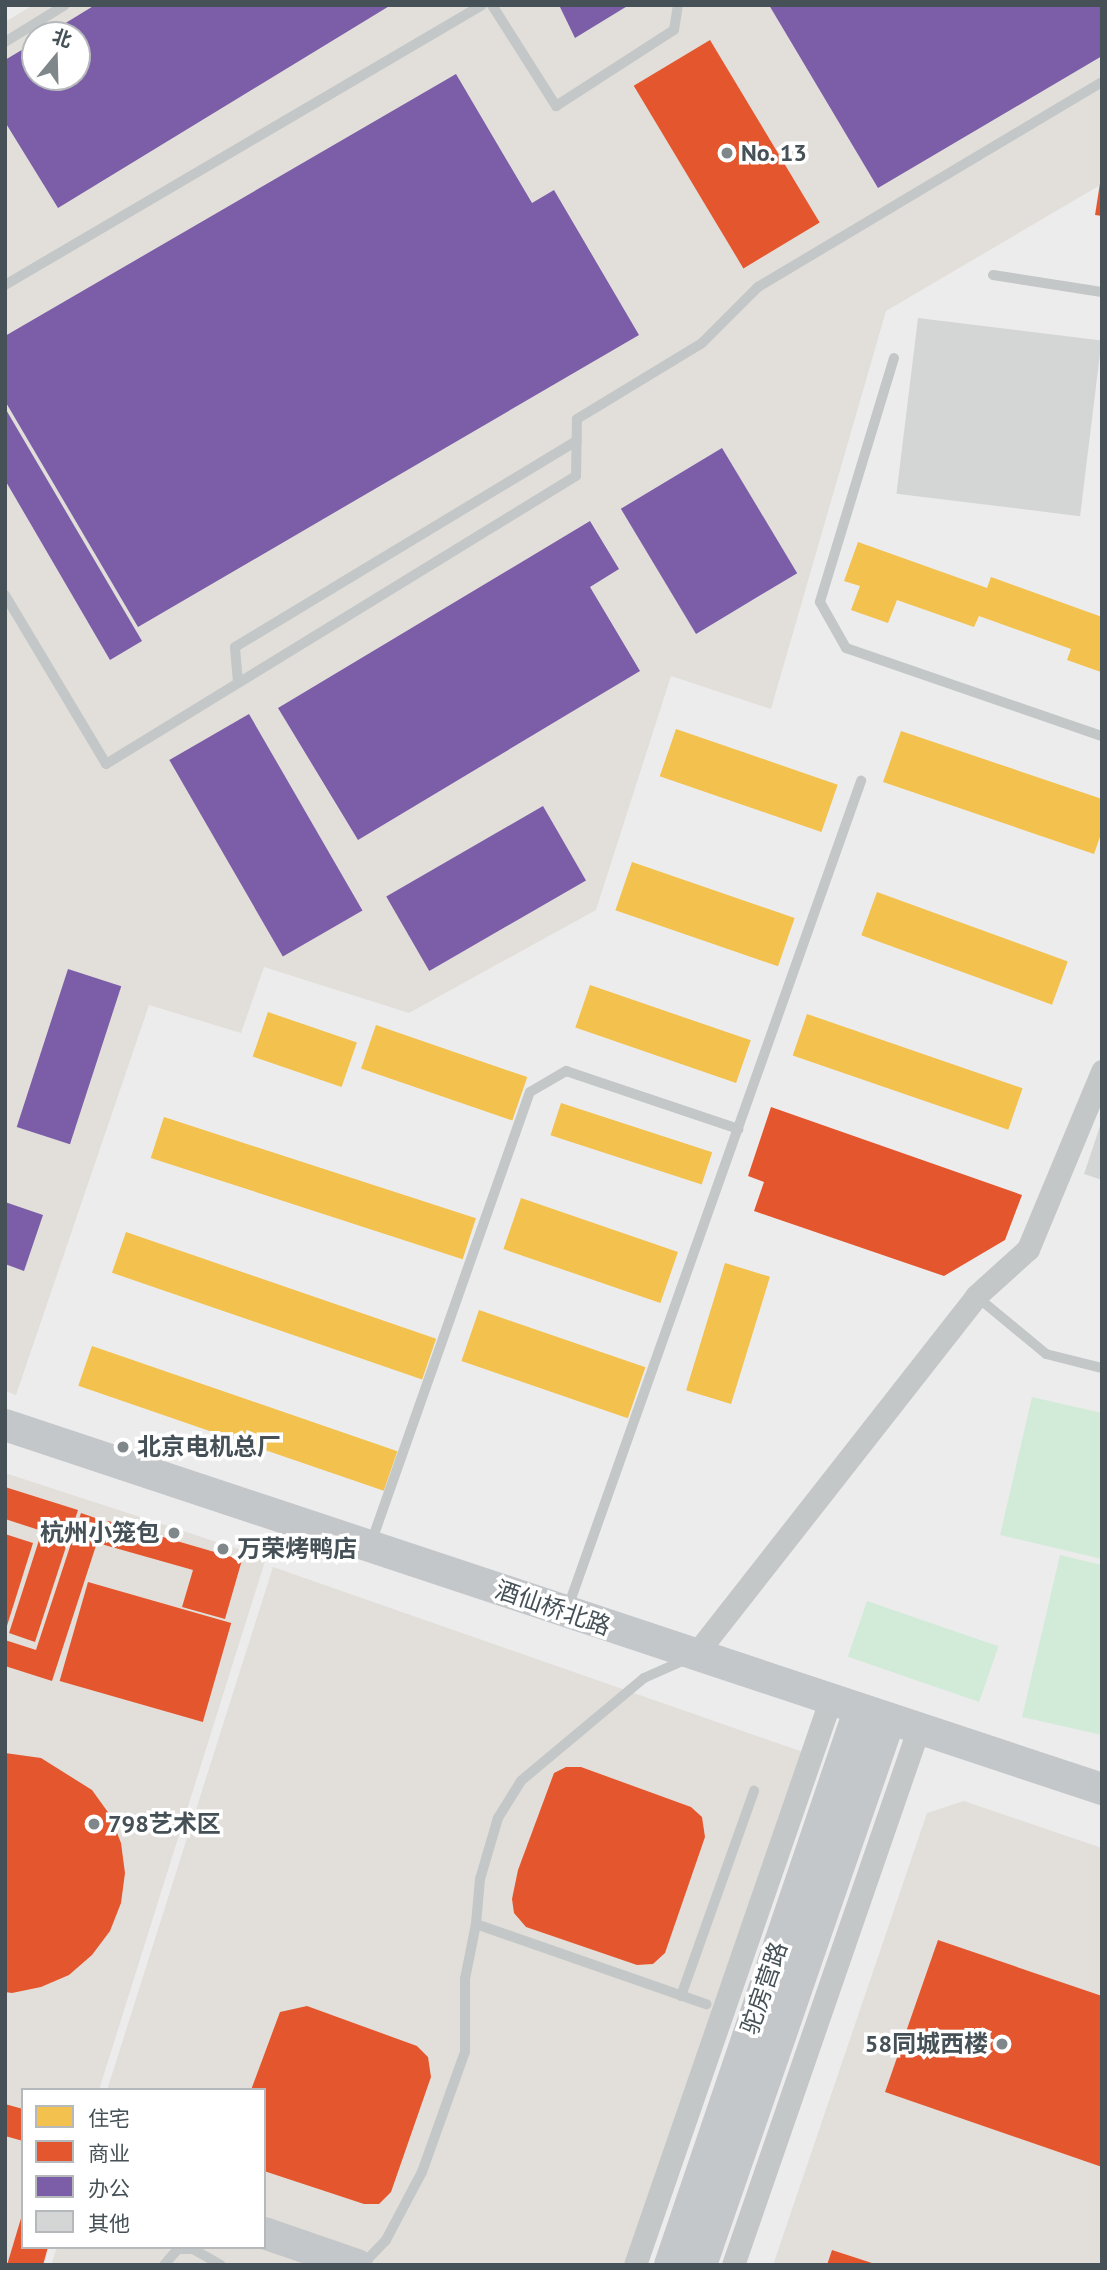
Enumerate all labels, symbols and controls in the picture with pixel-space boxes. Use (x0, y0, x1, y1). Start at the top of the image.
north arrow (21, 21, 91, 91)
text: 北 (49, 24, 75, 52)
place label: No. 13 (741, 139, 809, 167)
marker: No. 13 (719, 145, 735, 161)
place label: 北京电机总厂 (137, 1433, 281, 1461)
marker: 北京电机总厂 (115, 1439, 131, 1455)
place label: 杭州小笼包 (40, 1519, 160, 1547)
marker: 杭州小笼包 (166, 1525, 182, 1541)
place label: 万荣烤鸭店 (237, 1535, 357, 1563)
marker: 万荣烤鸭店 (215, 1541, 231, 1557)
street label: 酒仙桥北路 (492, 1575, 614, 1641)
place label: 798艺术区 (108, 1810, 221, 1838)
marker: 798艺术区 (86, 1816, 102, 1832)
street label: 驼房营路 (735, 1938, 793, 2038)
place label: 58同城西楼 (865, 2030, 988, 2058)
marker: 58同城西楼 (994, 2036, 1010, 2052)
legend (21, 2088, 266, 2249)
text: 住宅 (88, 2105, 130, 2132)
text: 商业 (88, 2140, 130, 2167)
text: 办公 (88, 2175, 130, 2202)
text: 其他 (88, 2210, 130, 2237)

